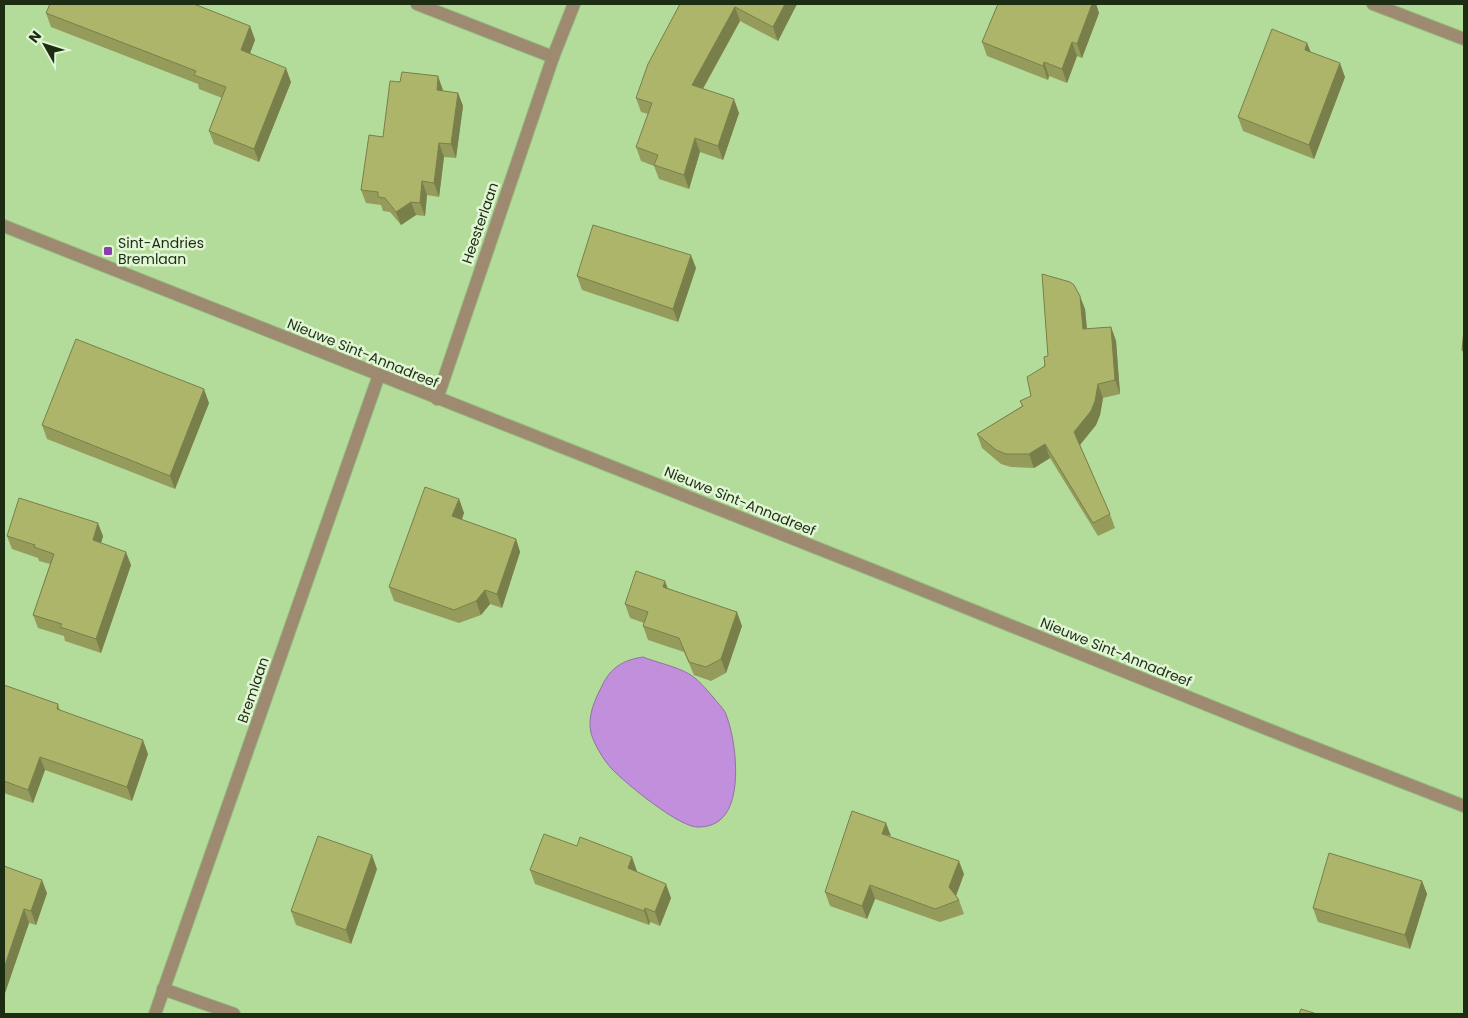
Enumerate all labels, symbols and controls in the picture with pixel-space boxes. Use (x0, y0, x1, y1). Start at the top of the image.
north arrow (20, 20, 70, 70)
text: N (24, 26, 46, 47)
street label: Heesterlaan (457, 180, 503, 266)
place label: Sint-Andries Bremlaan (118, 233, 204, 269)
marker: Sint-Andries Bremlaan (102, 245, 114, 257)
street label: Nieuwe Sint-Annadreef (284, 313, 442, 393)
street label: Nieuwe Sint-Annadreef (661, 461, 819, 541)
street label: Nieuwe Sint-Annadreef (1037, 612, 1195, 692)
street label: Bremlaan (232, 654, 274, 726)

